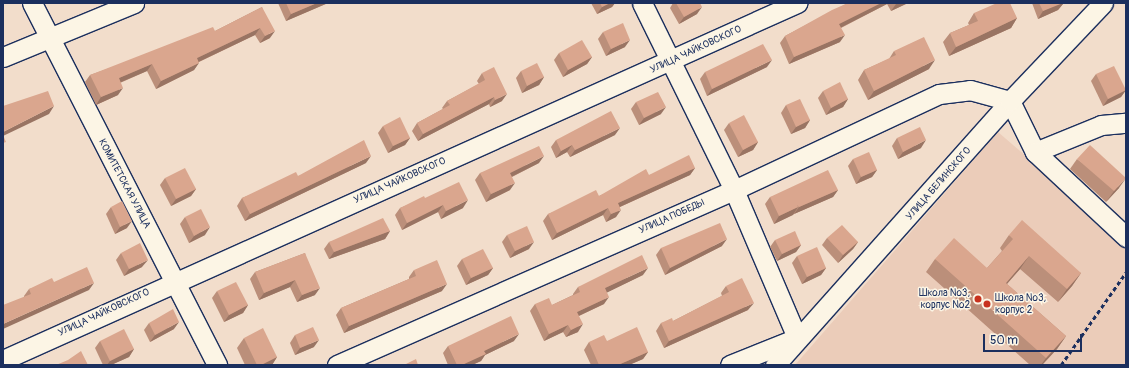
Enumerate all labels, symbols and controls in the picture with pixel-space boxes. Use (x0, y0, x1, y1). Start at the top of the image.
street label: УЛИЦА ЧАЙКОВСКОГО (648, 24, 744, 76)
street label: КОМИТЕТСКАЯ УЛИЦА (95, 137, 153, 231)
street label: УЛИЦА БЕЛИНСКОГО (904, 145, 974, 223)
street label: УЛИЦА ЧАЙКОВСКОГО (352, 155, 448, 207)
street label: УЛИЦА ПОБЕДЫ (637, 197, 707, 237)
street label: УЛИЦА ЧАЙКОВСКОГО (56, 287, 152, 339)
place label: Школа №3, корпус №2 (919, 287, 970, 310)
place label: Школа №3, корпус 2 (995, 292, 1046, 316)
marker: Школа №3, корпус №2 (973, 294, 983, 304)
marker: Школа №3, корпус 2 (982, 299, 992, 309)
scale bar (985, 326, 1084, 352)
text: 50 m (990, 333, 1018, 348)

